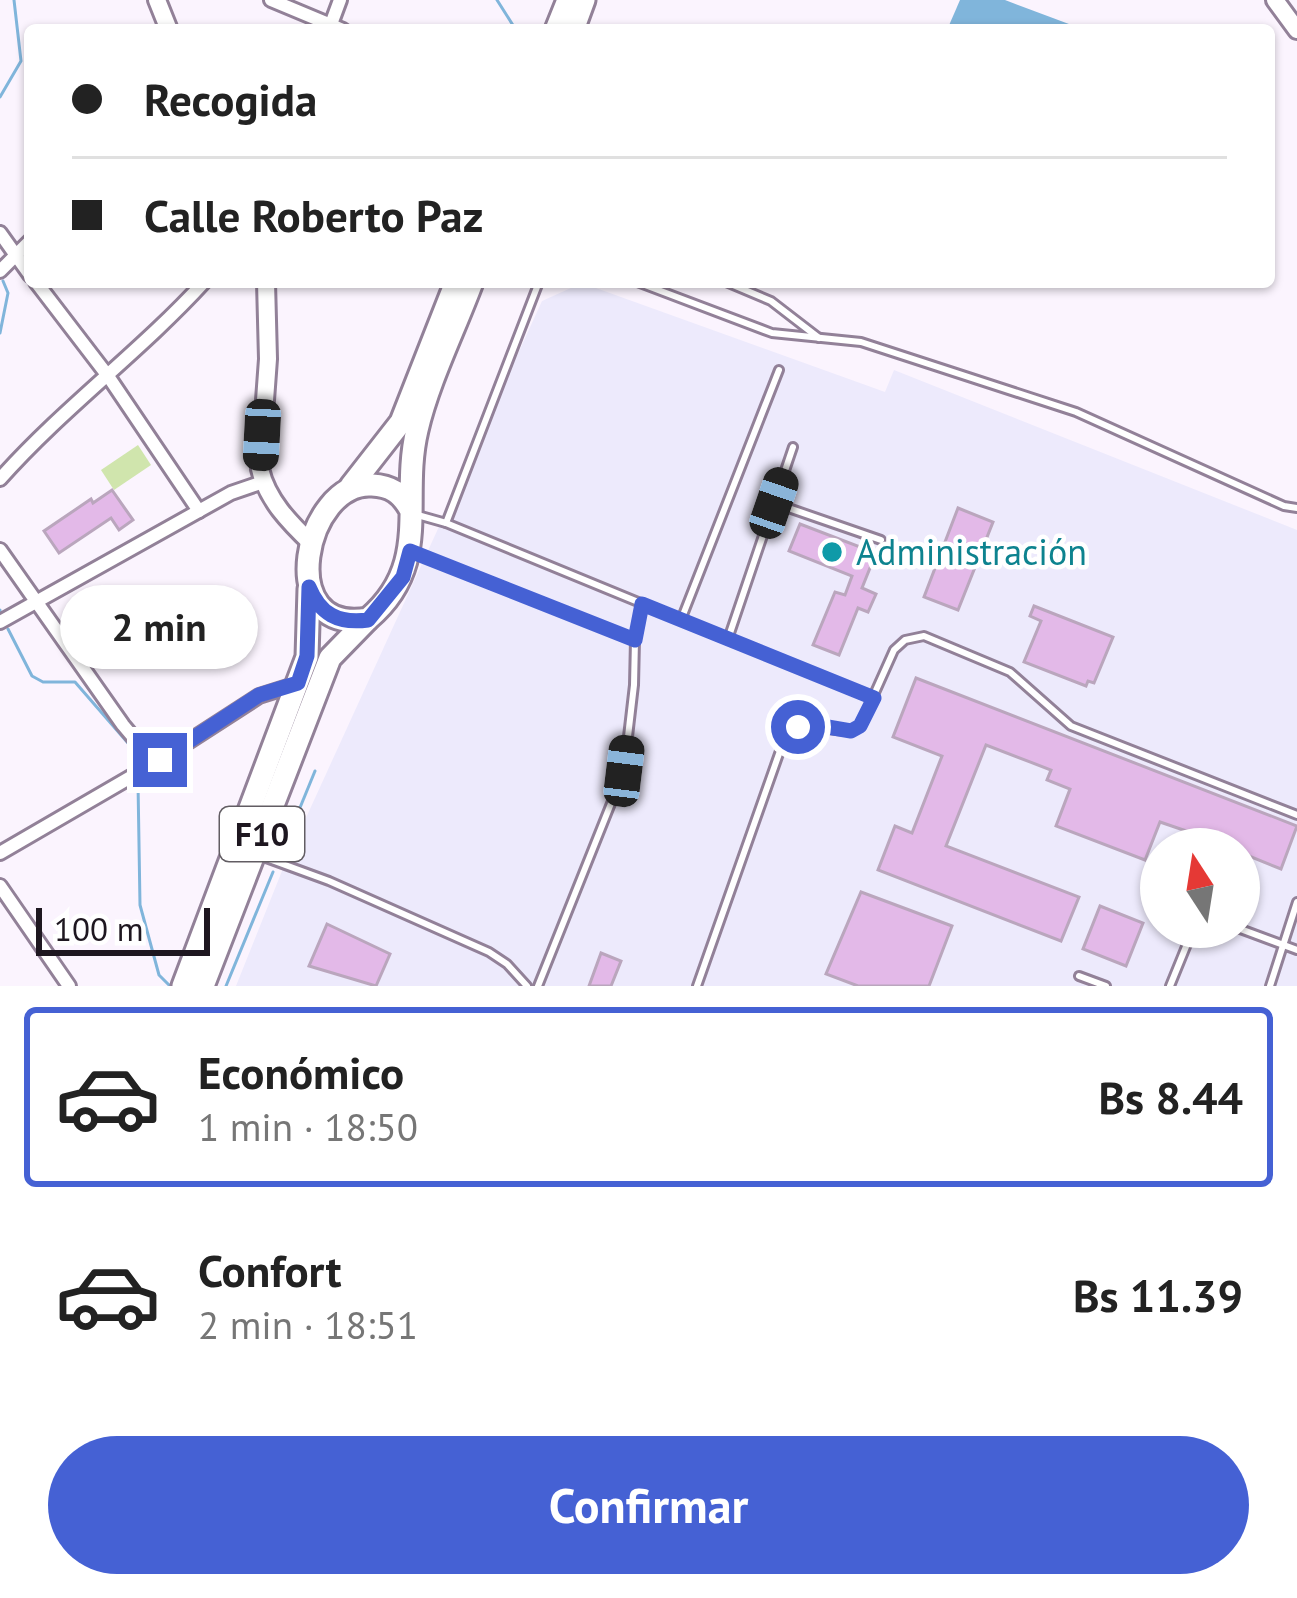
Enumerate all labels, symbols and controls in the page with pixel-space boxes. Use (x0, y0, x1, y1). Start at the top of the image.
text: Recogida (144, 70, 317, 128)
text: Calle Roberto Paz (144, 186, 483, 244)
car (242, 398, 282, 472)
car (745, 463, 803, 543)
place label: Administración (856, 528, 1087, 575)
marker: Administración (819, 539, 845, 565)
callout: 2 min (61, 586, 259, 670)
text: 2 min (111, 601, 207, 652)
route start (771, 700, 825, 754)
route end (133, 733, 187, 787)
car (602, 733, 646, 809)
road number: F10 (220, 807, 304, 861)
north arrow (1140, 828, 1260, 948)
map controls (1140, 828, 1260, 948)
scale bar (36, 902, 210, 955)
text: 100 m (54, 907, 144, 950)
icon: car (54, 1043, 162, 1151)
text: Económico (198, 1043, 404, 1101)
text: Bs 8.44 (1098, 1068, 1243, 1126)
text: 1 min · 18:50 (198, 1101, 418, 1152)
icon: car (54, 1241, 162, 1349)
text: Confort (198, 1241, 341, 1299)
text: Bs 11.39 (1073, 1266, 1243, 1324)
text: 2 min · 18:51 (198, 1299, 418, 1350)
button: Confirmar (48, 1436, 1249, 1574)

